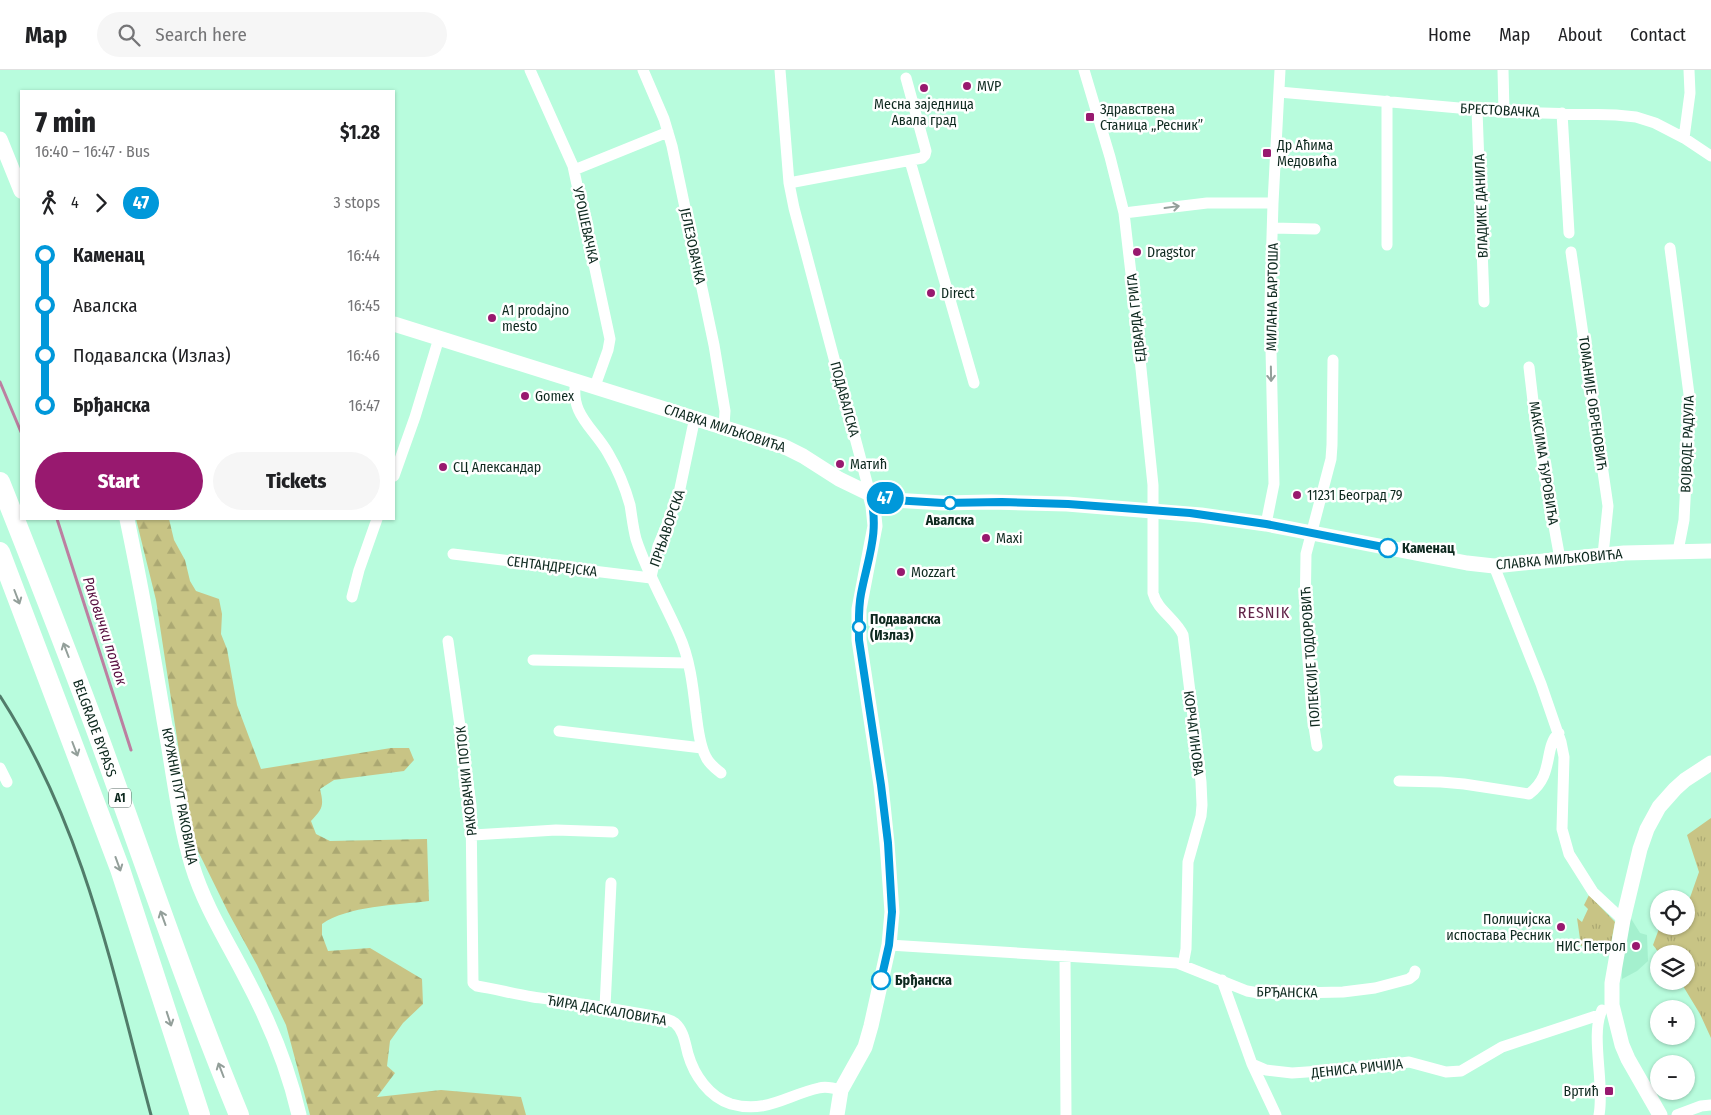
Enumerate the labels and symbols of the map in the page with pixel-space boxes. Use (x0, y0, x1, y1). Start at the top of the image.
place label: MVP (977, 78, 1001, 95)
marker: MVP (961, 80, 973, 92)
marker: Месна заједница Авала град (918, 82, 930, 94)
place label: Месна заједница Авала град (874, 96, 974, 129)
street label: БРЕСТОВАЧКА (1460, 100, 1541, 121)
place label: Здравствена Станица „Ресник” (1100, 101, 1203, 134)
marker: Здравствена Станица „Ресник” (1084, 111, 1096, 123)
place label: Др Аћима Медовића (1276, 137, 1337, 170)
marker: Др Аћима Медовића (1261, 147, 1273, 159)
street label: ВЛАДИКЕ ДАНИЛА (1471, 153, 1492, 259)
street label: УРОШЕВАЧКА (569, 184, 602, 266)
one-way arrow (1164, 202, 1180, 212)
street label: ЈЕЛЕЗОВАЧКА (676, 206, 709, 286)
street label: МИЛАНА БАРТОША (1263, 242, 1282, 351)
place label: Dragstor (1147, 244, 1195, 261)
marker: Dragstor (1131, 246, 1143, 258)
street label: ЕДВАРДА ГРИГА (1123, 272, 1150, 363)
place label: Direct (941, 285, 975, 302)
marker: Direct (925, 287, 937, 299)
place label: A1 prodajno mesto (502, 302, 569, 335)
marker: A1 prodajno mesto (486, 312, 498, 324)
street label: ТОМАНИЈЕ ОБРЕНОВИЋ (1575, 335, 1610, 471)
street label: ПОДАВАЛСКА (826, 360, 863, 439)
one-way arrow (1266, 366, 1276, 382)
place label: Gomex (535, 388, 575, 405)
marker: Gomex (519, 390, 531, 402)
street label: ВОЈВОДЕ РАДУЛА (1677, 394, 1698, 493)
street label: МАКСИМА ЂУРОВИЋА (1525, 400, 1562, 527)
street label: СЛАВКА МИЉКОВИЋА (662, 401, 788, 456)
place label: Матић (850, 456, 887, 473)
marker: Матић (834, 458, 846, 470)
place label: СЦ Александар (453, 459, 541, 476)
marker: СЦ Александар (437, 461, 449, 473)
line badge: 47 (862, 482, 908, 514)
street label: ПРЊАВОРСКА (646, 487, 689, 569)
place label: 11231 Београд 79 (1307, 487, 1403, 504)
marker: 11231 Београд 79 (1291, 489, 1303, 501)
marker: Авалска (943, 496, 957, 510)
place label: Авалска (925, 512, 974, 529)
place label: Maxi (996, 530, 1022, 547)
marker: Maxi (980, 532, 992, 544)
marker: Каменац (1378, 538, 1398, 558)
place label: Каменац (1402, 540, 1455, 557)
street label: СЛАВКА МИЉКОВИЋА (1495, 545, 1624, 574)
street label: СЕНТАНДРЕЈСКА (506, 553, 599, 581)
place label: Mozzart (911, 564, 956, 581)
marker: Mozzart (895, 566, 907, 578)
water label: Раковички поток (79, 574, 131, 688)
street label: ПОЛЕКСИЈЕ ТОДОРОВИЋ (1297, 586, 1324, 728)
one-way arrow (13, 589, 23, 604)
district label: RESNIK (1238, 603, 1290, 622)
place label: Подавалска (Излаз) (870, 611, 941, 644)
marker: Подавалска (Излаз) (852, 620, 866, 634)
one-way arrow (61, 643, 70, 658)
street label: BELGRADE BYPASS (69, 677, 120, 779)
street label: КОРЧАГИНОВА (1180, 690, 1207, 777)
street label: РАКОВАЧКИ ПОТОК (452, 725, 481, 837)
street label: КРУЖНИ ПУТ РАКОВИЦА (158, 726, 201, 867)
one-way arrow (71, 741, 81, 756)
road number: A1 (109, 788, 131, 808)
one-way arrow (114, 856, 123, 871)
one-way arrow (158, 911, 167, 926)
place label: Полицијска испостава Ресник (1446, 911, 1551, 944)
marker: Полицијска испостава Ресник (1555, 921, 1567, 933)
place label: НИС Петрол (1556, 938, 1626, 955)
marker: НИС Петрол (1630, 940, 1642, 952)
marker: Брђанска (871, 970, 891, 990)
place label: Брђанска (895, 972, 952, 989)
street label: БРЂАНСКА (1256, 983, 1318, 1002)
street label: ЋИРА ДАСКАЛОВИЋА (546, 992, 669, 1030)
one-way arrow (164, 1010, 174, 1026)
street label: ДЕНИСА РИЧИЈА (1309, 1055, 1404, 1082)
one-way arrow (216, 1063, 225, 1078)
place label: Вртић (1564, 1083, 1599, 1100)
marker: Вртић (1603, 1085, 1615, 1097)

